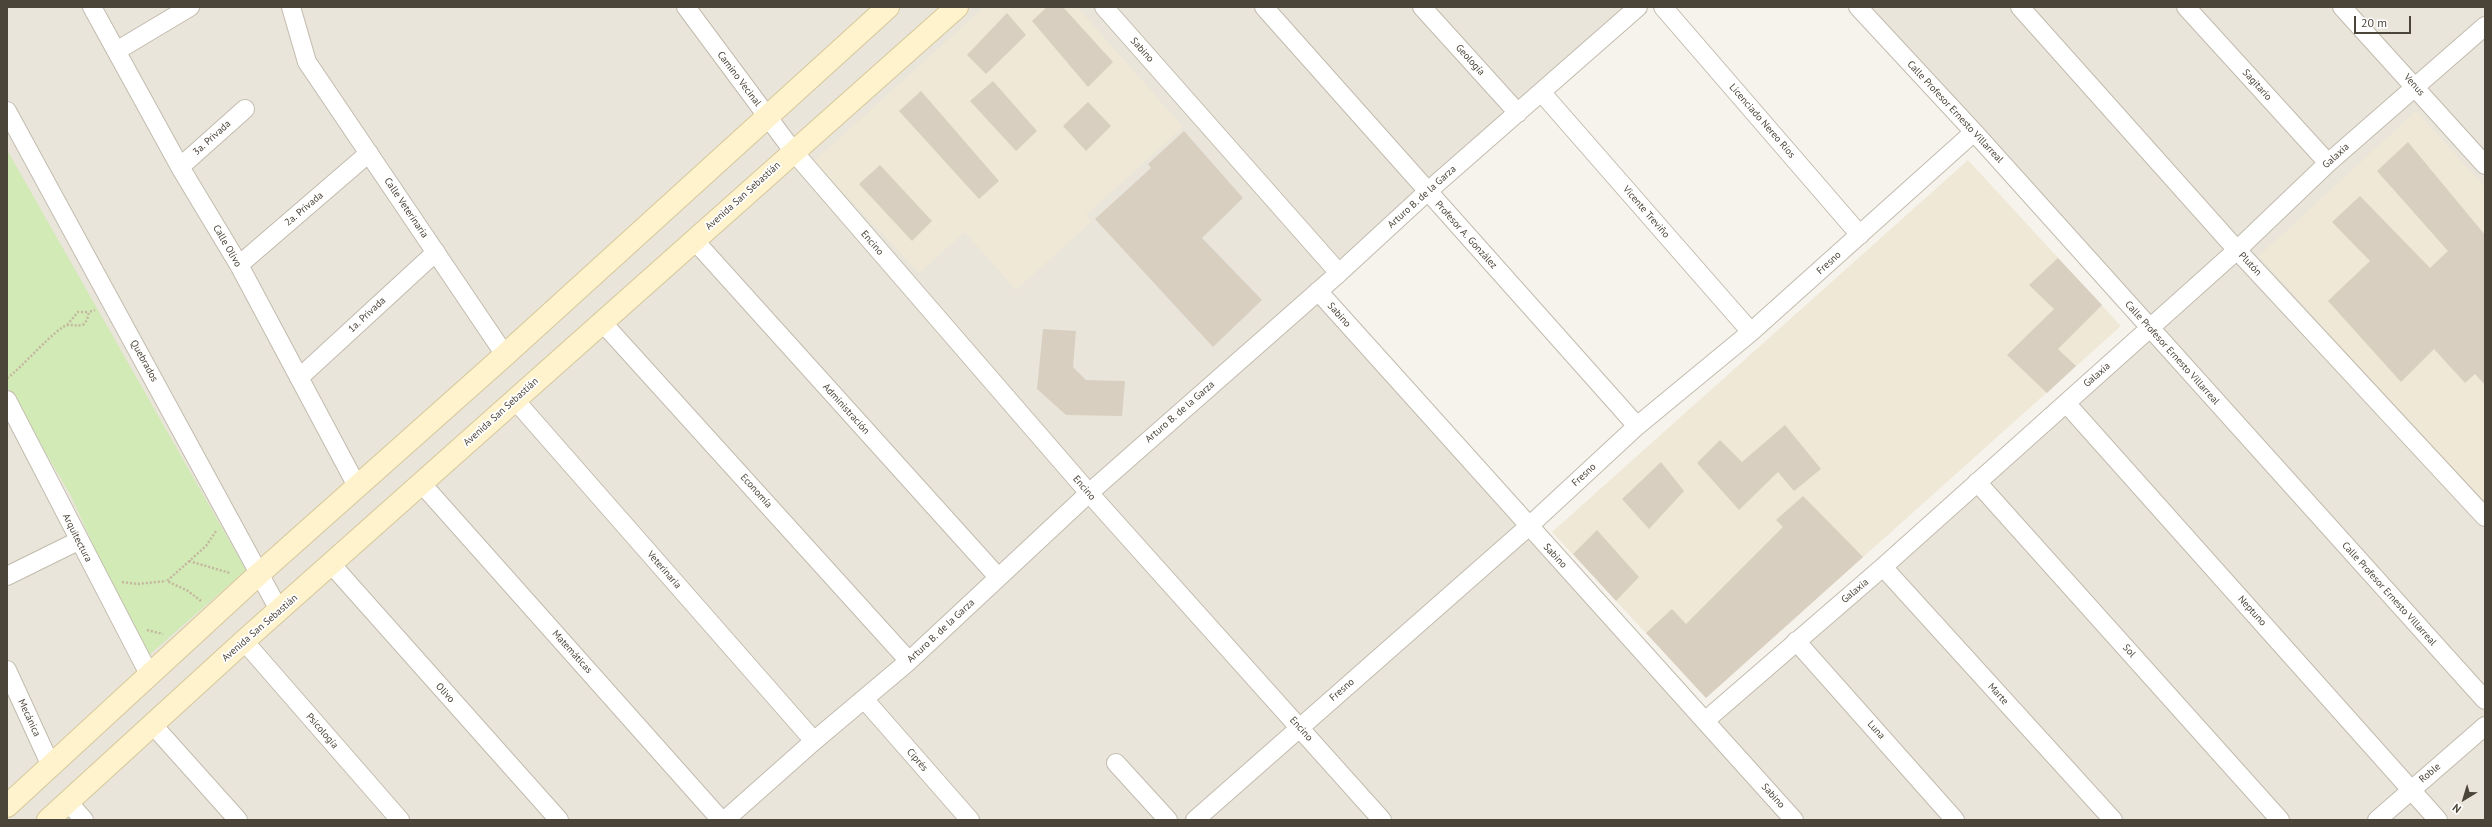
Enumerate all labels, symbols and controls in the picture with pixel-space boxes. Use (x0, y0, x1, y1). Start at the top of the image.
scale bar (2356, 8, 2413, 34)
text: 20 m (2361, 15, 2387, 30)
street label: Sabino (1128, 35, 1156, 65)
street label: Geología (1453, 42, 1487, 78)
street label: Camino Vecinal (715, 49, 763, 109)
street label: Calle Profesor Ernesto Villarreal (1904, 58, 2006, 166)
street label: Sagitario (2240, 67, 2274, 103)
street label: Venus (2401, 72, 2427, 98)
street label: Licenciado Nereo Ríos (1726, 81, 1798, 161)
street label: 3a. Privada (191, 118, 233, 158)
street label: Galaxia (2320, 141, 2352, 171)
street label: Avenida San Sebastián (703, 159, 783, 233)
street label: Arturo B. de la Garza (1385, 163, 1459, 231)
street label: Calle Veterinaria (381, 176, 431, 240)
street label: Vicente Treviño (1620, 183, 1672, 241)
street label: 2a. Privada (282, 189, 326, 229)
street label: Profesor A. González (1432, 199, 1500, 271)
street label: Calle Olivo (210, 223, 244, 269)
street label: Encino (858, 228, 886, 258)
street label: Fresno (1814, 249, 1844, 277)
street label: Plutón (2236, 250, 2264, 278)
street label: 1a. Privada (346, 295, 388, 335)
street label: Calle Profesor Ernesto Villarreal (2122, 299, 2222, 407)
street label: Sabino (1325, 300, 1353, 330)
street label: Quebrados (128, 338, 160, 384)
street label: Galaxia (2081, 360, 2113, 390)
street label: Avenida San Sebastián (461, 375, 541, 449)
street label: Arturo B. de la Garza (1143, 379, 1217, 445)
street label: Administración (820, 381, 872, 437)
street label: Fresno (1569, 461, 1599, 489)
street label: Economía (738, 472, 774, 510)
street label: Encino (1070, 473, 1098, 503)
street label: Arquitectura (60, 512, 94, 564)
street label: Calle Profesor Ernesto Villarreal (2339, 540, 2439, 648)
street label: Sabino (1541, 541, 1569, 571)
street label: Veterinaria (644, 549, 684, 591)
street label: Galaxia (1839, 576, 1871, 606)
street label: Avenida San Sebastián (220, 592, 300, 664)
street label: Neptuno (2235, 593, 2269, 629)
street label: Arturo B. de la Garza (905, 597, 977, 665)
street label: Matemáticas (549, 628, 595, 676)
street label: Sol (2120, 642, 2138, 660)
street label: Fresno (1327, 676, 1357, 704)
street label: Olivo (433, 681, 457, 705)
street label: Marte (1985, 681, 2011, 707)
street label: Mecánica (15, 697, 43, 739)
street label: Psicología (303, 711, 341, 751)
street label: Encino (1287, 714, 1315, 744)
street label: Luna (1865, 718, 1887, 742)
street label: Ciprés (904, 746, 930, 774)
street label: Roble (2417, 761, 2443, 785)
north arrow (2444, 779, 2484, 819)
street label: Sabino (1759, 781, 1787, 811)
text: N (2449, 801, 2464, 816)

